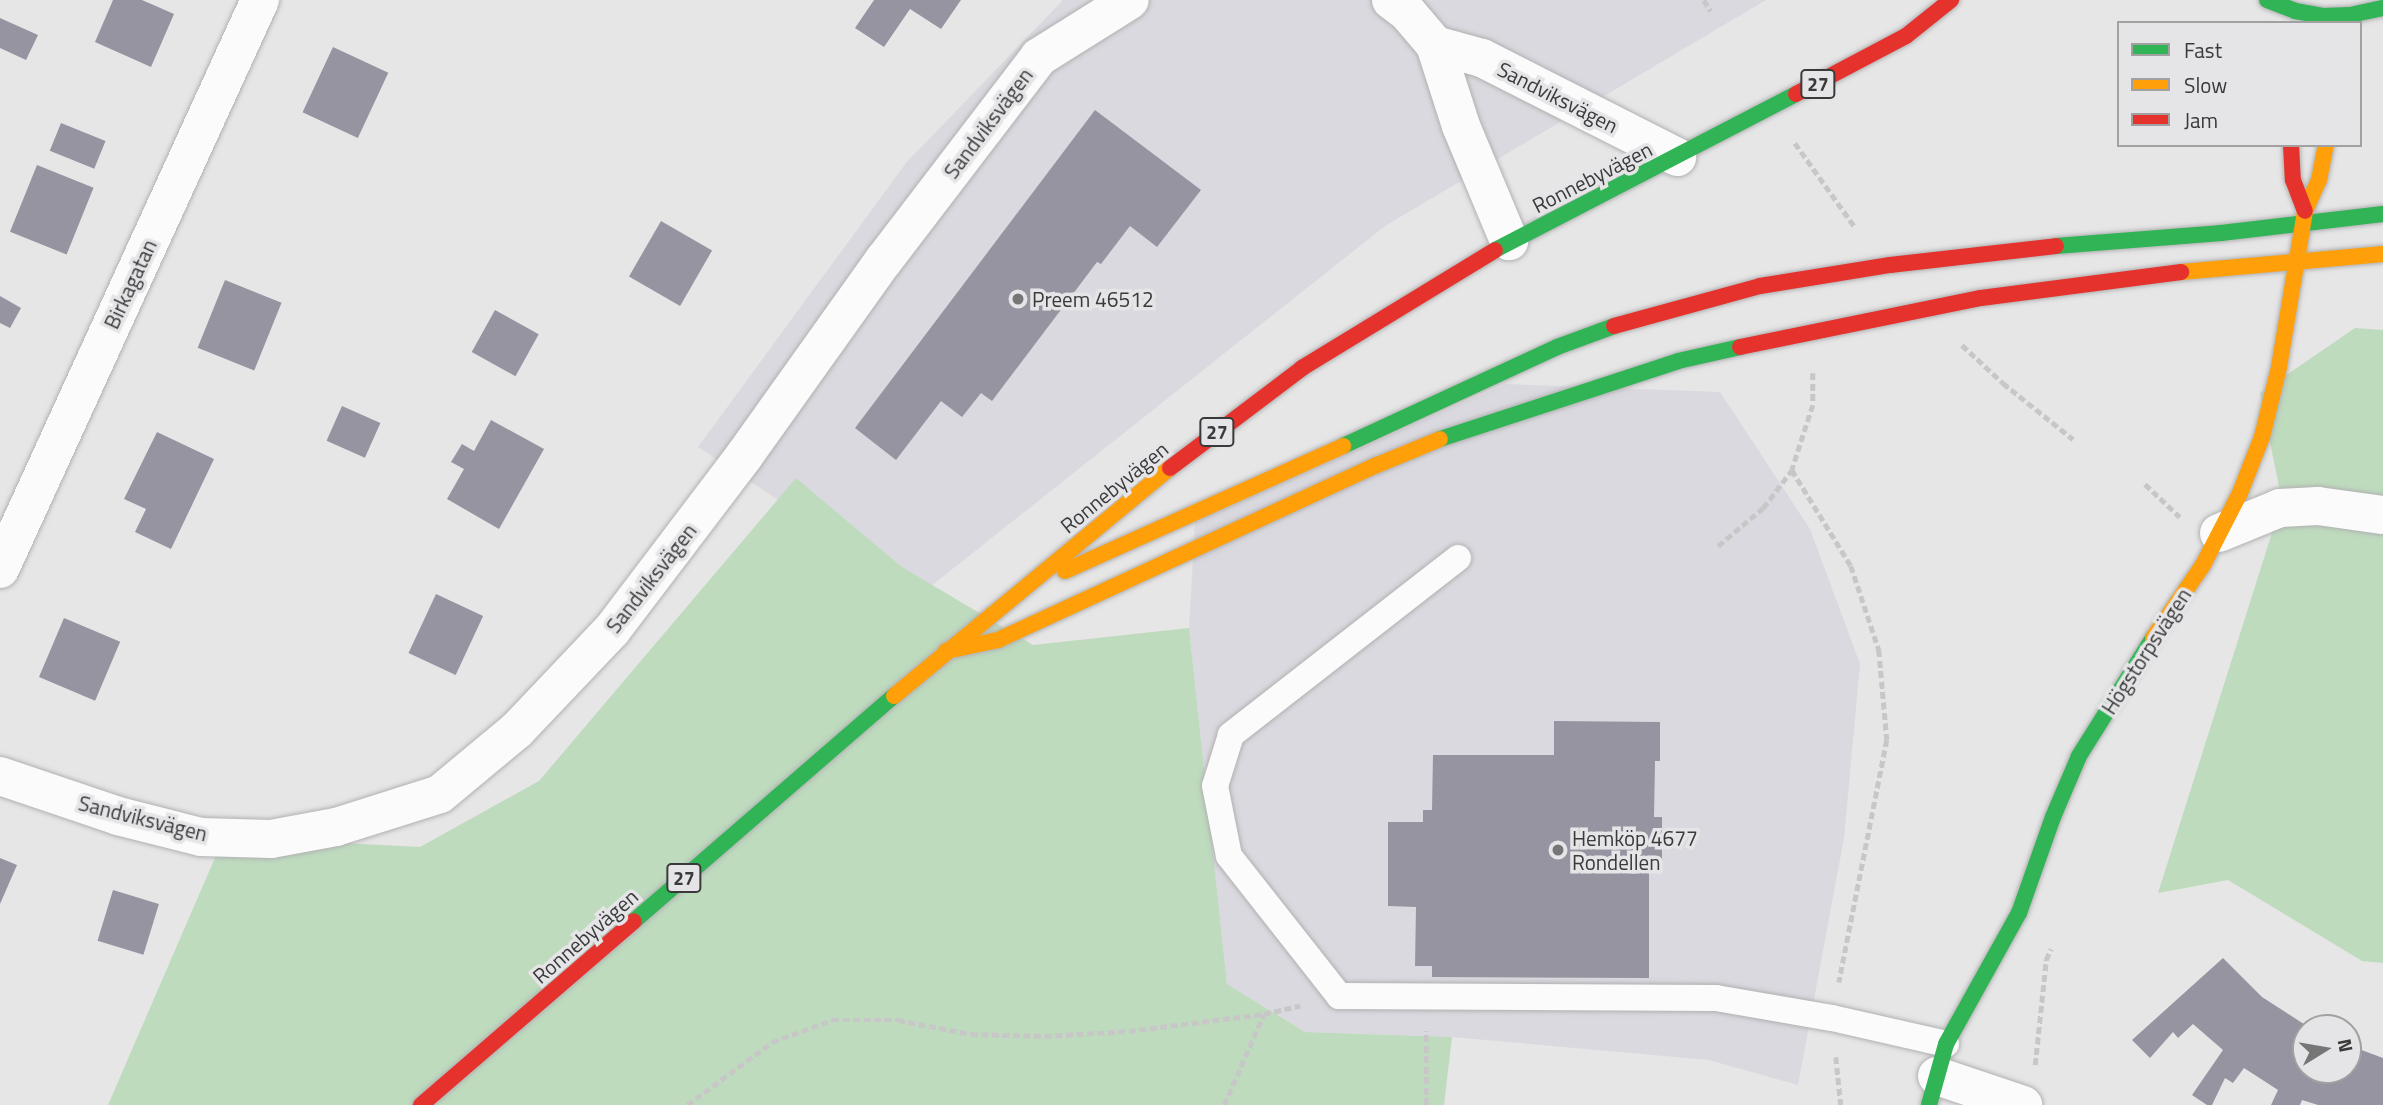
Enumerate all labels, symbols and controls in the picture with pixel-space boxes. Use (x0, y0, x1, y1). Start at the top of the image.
legend (2117, 21, 2362, 147)
text: Fast (2184, 34, 2222, 66)
street label: Sandviksvägen (1494, 56, 1622, 138)
street label: Sandviksvägen (938, 63, 1038, 183)
road number: 27 (1799, 68, 1837, 100)
text: Slow (2184, 69, 2227, 101)
text: Jam (2184, 104, 2218, 136)
street label: Ronnebyvägen (1528, 136, 1656, 218)
street label: Birkagatan (98, 235, 162, 333)
place label: Preem 46512 (1032, 286, 1154, 312)
marker: Preem 46512 (1010, 291, 1026, 307)
road number: 27 (1198, 416, 1236, 448)
street label: Ronnebyvägen (1055, 436, 1173, 538)
street label: Sandviksvägen (601, 518, 701, 638)
street label: Högstorpsvägen (2096, 583, 2196, 719)
street label: Sandviksvägen (76, 790, 210, 846)
place label: Hemköp 4677 Rondellen (1572, 825, 1698, 875)
marker: Hemköp 4677 Rondellen (1550, 842, 1566, 858)
road number: 27 (665, 862, 703, 894)
street label: Ronnebyvägen (527, 883, 643, 989)
north arrow (2292, 1014, 2362, 1084)
text: N (2331, 1036, 2362, 1055)

